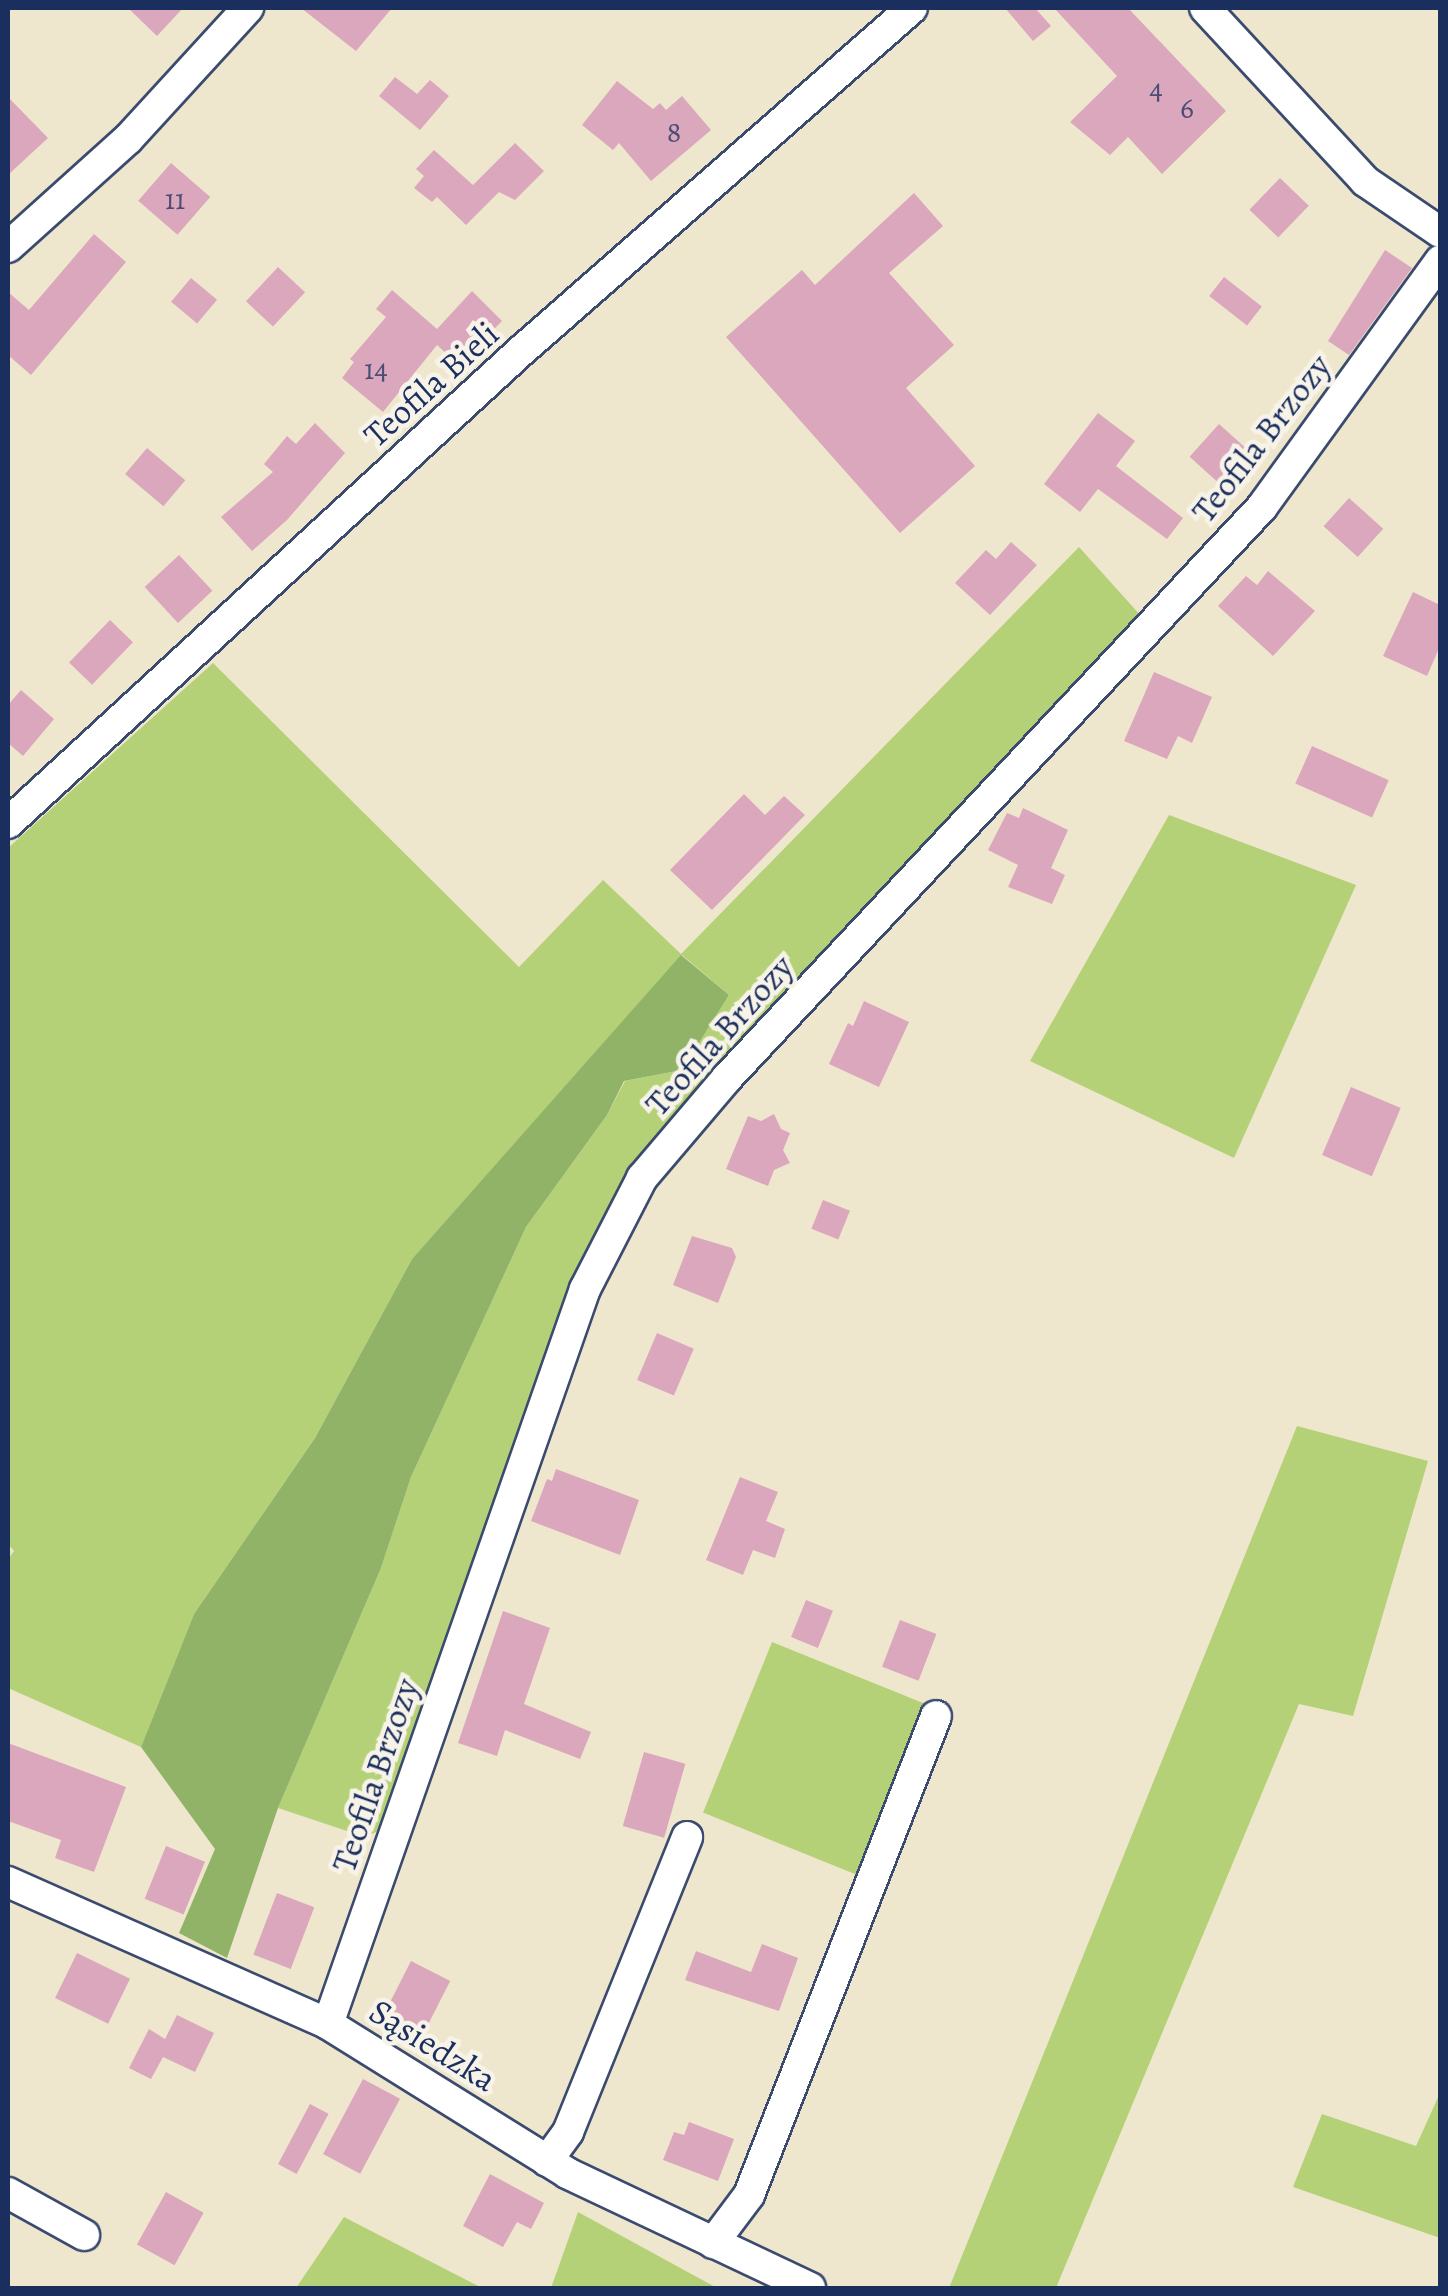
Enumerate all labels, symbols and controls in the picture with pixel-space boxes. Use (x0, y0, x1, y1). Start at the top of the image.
house number: 4 (1149, 71, 1163, 107)
house number: 6 (1180, 90, 1194, 126)
house number: 8 (667, 114, 681, 150)
house number: 11 (165, 181, 185, 217)
street label: Teofila Bieli (355, 313, 507, 455)
street label: Teofila Brzozy (1182, 346, 1340, 530)
house number: 14 (364, 351, 388, 387)
street label: Teofila Brzozy (636, 946, 802, 1124)
street label: Teofila Brzozy (322, 1673, 428, 1877)
street label: Sąsiedzka (362, 1990, 504, 2100)

